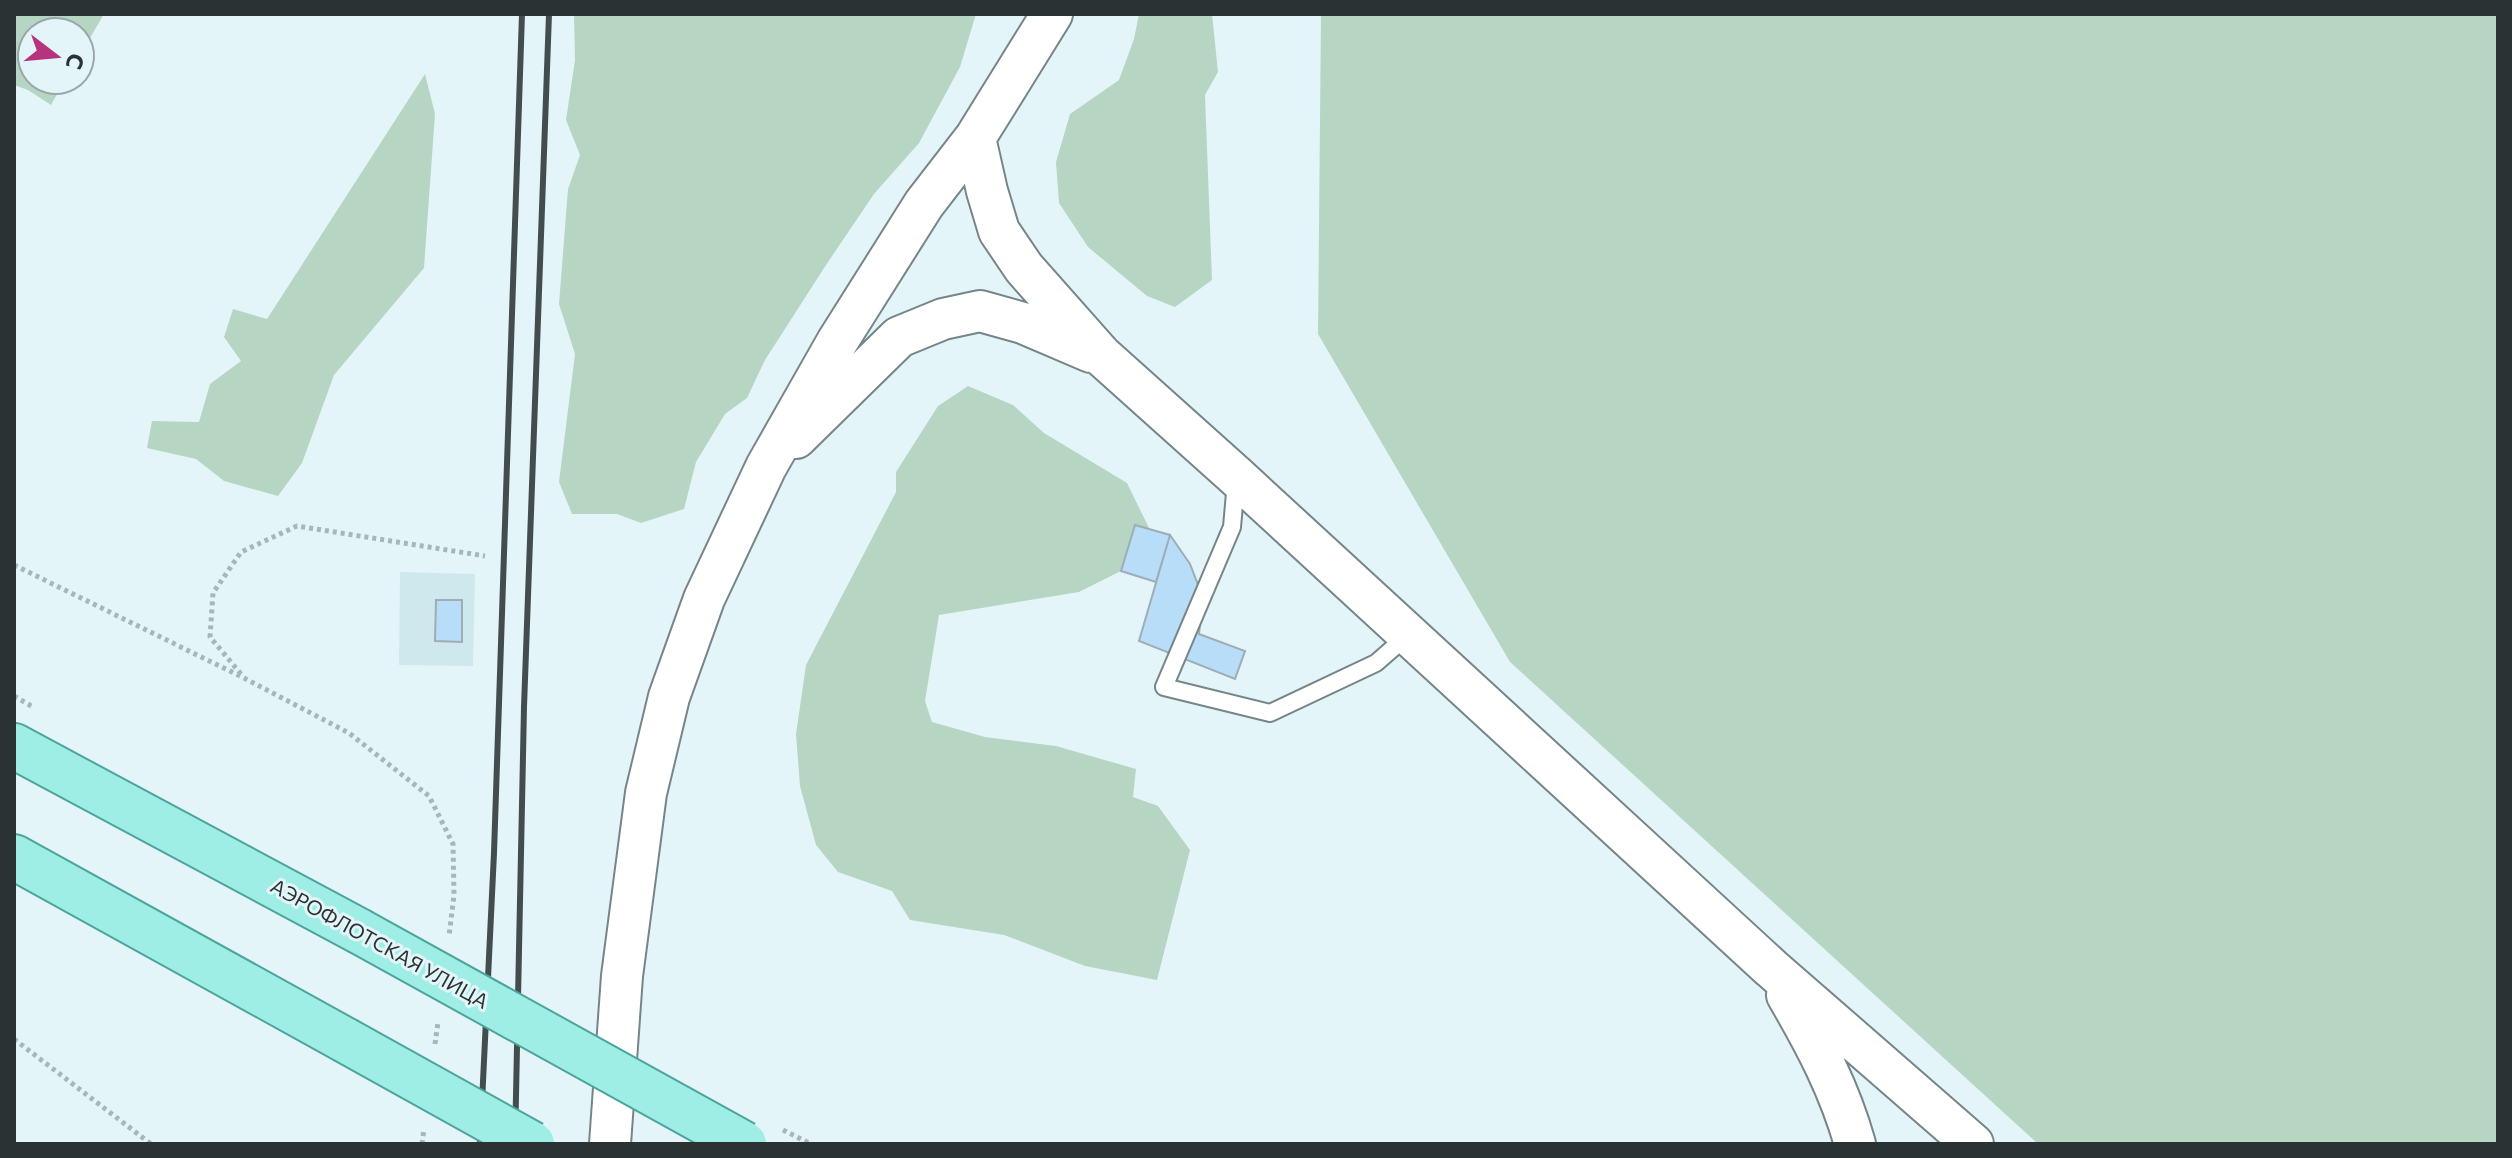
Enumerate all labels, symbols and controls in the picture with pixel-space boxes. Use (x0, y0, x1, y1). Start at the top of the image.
north arrow (16, 16, 96, 96)
text: С (61, 51, 91, 73)
street label: АЭРОФЛОТСКАЯ УЛИЦА (267, 873, 493, 1013)

